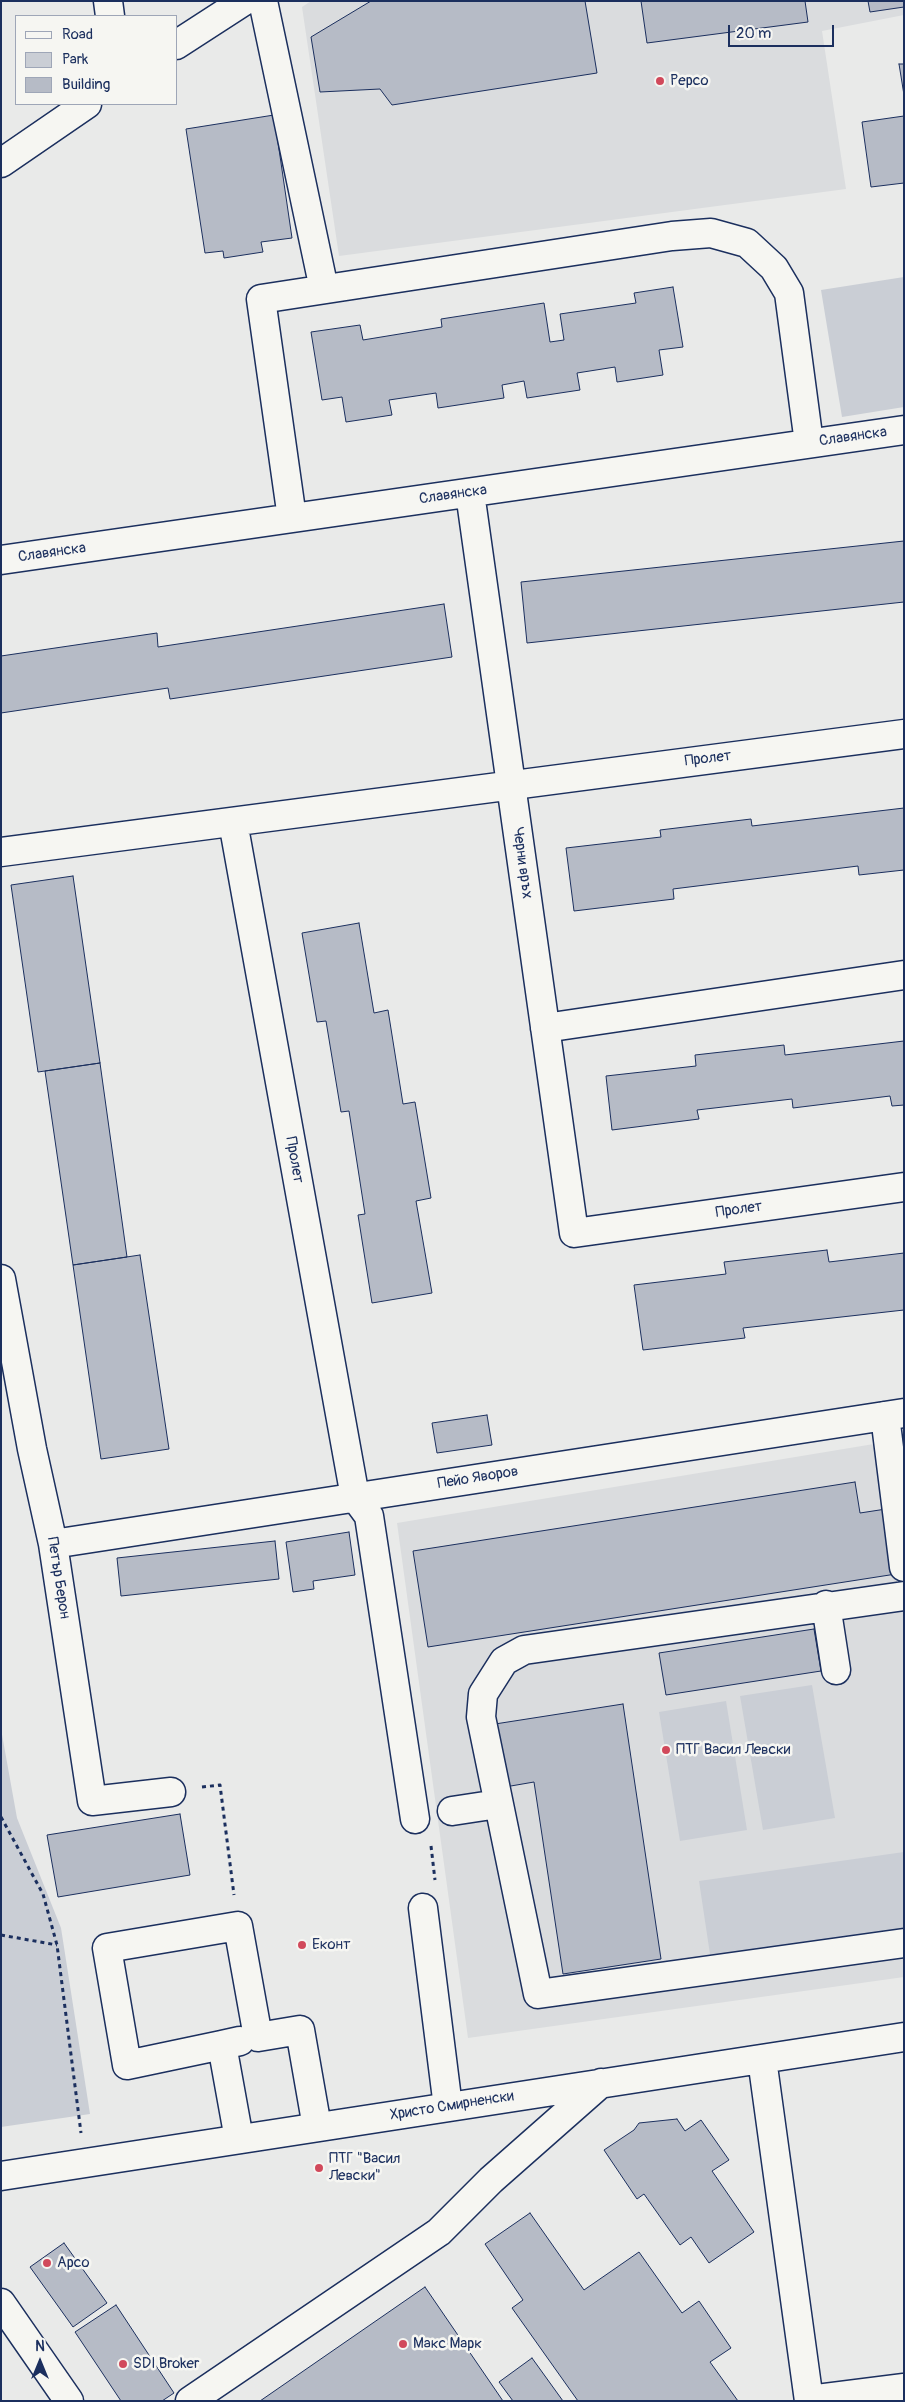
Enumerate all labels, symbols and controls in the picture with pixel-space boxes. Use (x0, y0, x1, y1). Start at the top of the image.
legend (15, 15, 178, 105)
scale bar (730, 15, 836, 47)
text: 20 m (736, 24, 771, 43)
text: Road (62, 25, 93, 44)
text: Park (62, 50, 88, 69)
place label: Pepco (670, 72, 708, 90)
text: Building (62, 75, 110, 94)
marker: Pepco (654, 75, 666, 87)
street label: Славянска (818, 423, 888, 451)
street label: Славянска (418, 481, 488, 509)
street label: Славянска (17, 539, 87, 567)
street label: Пролет (684, 747, 732, 771)
street label: Черни връх (508, 826, 536, 900)
street label: Пролет (281, 1135, 307, 1185)
street label: Пролет (715, 1198, 763, 1222)
street label: Пейо Яворов (436, 1463, 520, 1493)
street label: Петър Берон (43, 1536, 73, 1620)
place label: ПТГ Васил Левски (676, 1741, 790, 1759)
marker: ПТГ Васил Левски (660, 1744, 672, 1756)
place label: Еконт (312, 1936, 351, 1954)
marker: Еконт (296, 1939, 308, 1951)
street label: Христо Смирненски (389, 2087, 515, 2125)
place label: ПТГ "Васил Левски" (329, 2150, 401, 2185)
marker: ПТГ "Васил Левски" (313, 2162, 325, 2174)
place label: Арсо (57, 2254, 89, 2272)
marker: Арсо (41, 2257, 53, 2269)
place label: Макс Марк (413, 2335, 482, 2353)
north arrow (15, 2337, 65, 2387)
text: N (35, 2338, 45, 2355)
marker: Макс Марк (397, 2338, 409, 2350)
place label: SDI Broker (133, 2355, 199, 2373)
marker: SDI Broker (117, 2358, 129, 2370)

